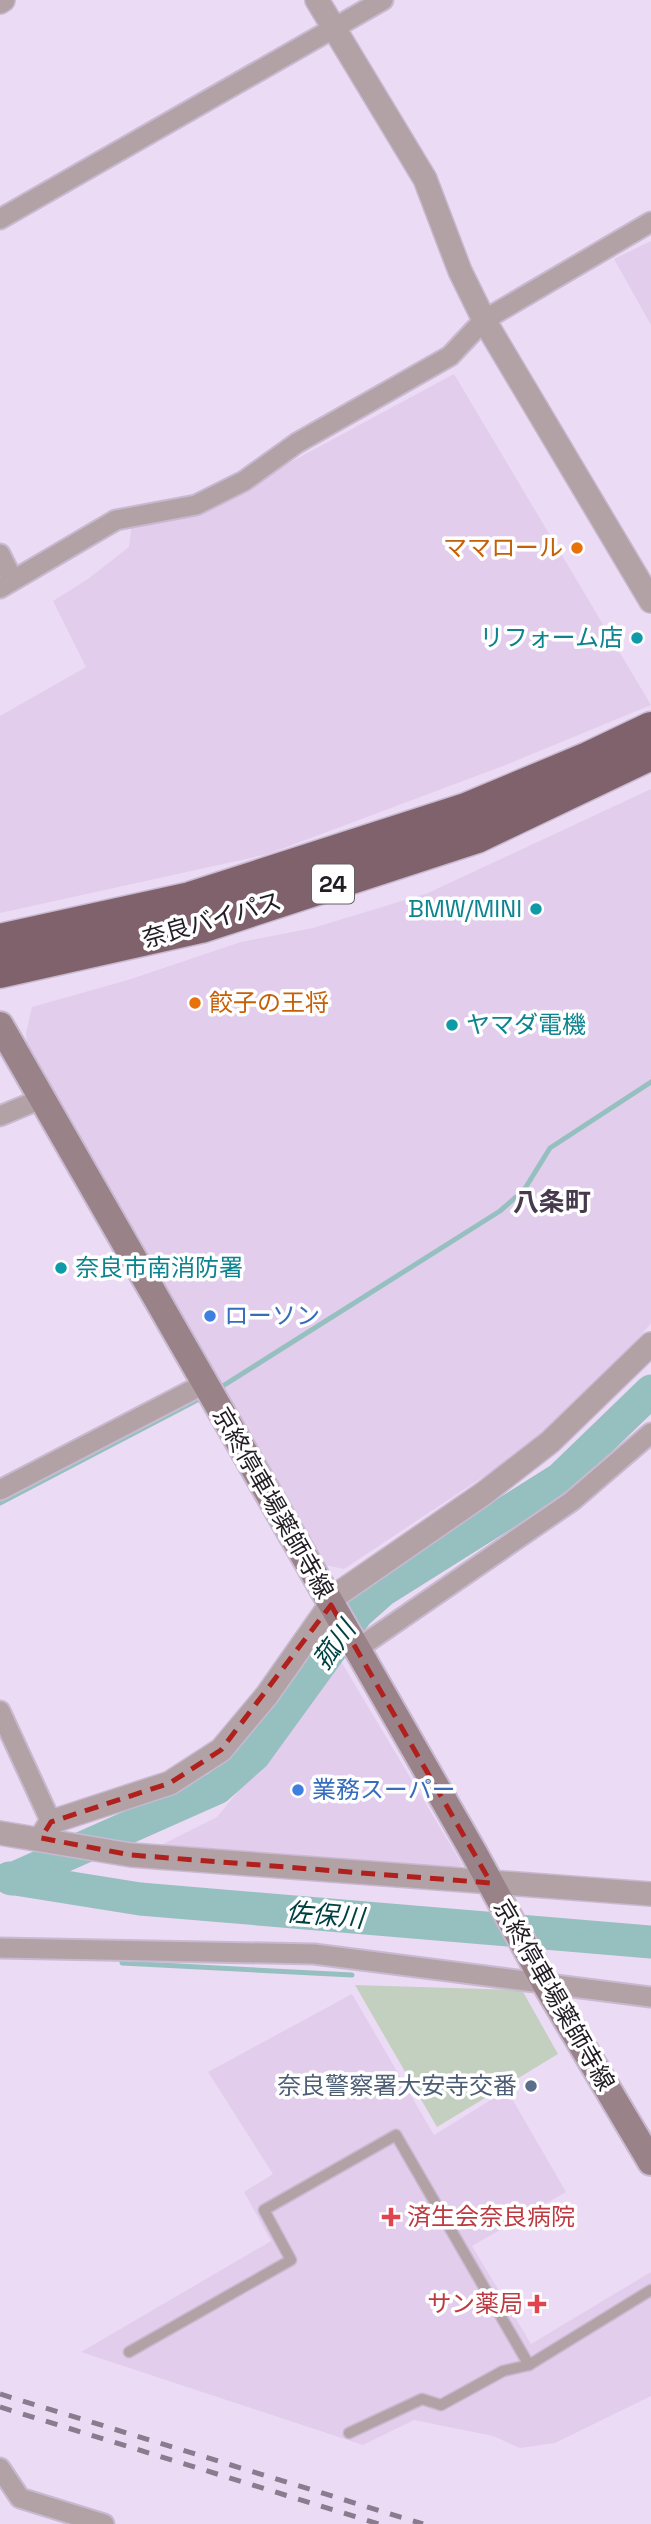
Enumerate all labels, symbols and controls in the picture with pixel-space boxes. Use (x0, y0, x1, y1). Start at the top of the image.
place label: ママロール (443, 532, 563, 563)
marker: ママロール (569, 540, 585, 556)
place label: リフォーム店 (480, 622, 623, 653)
marker: リフォーム店 (629, 630, 645, 646)
road number: 24 (312, 864, 354, 904)
street label: 奈良バイパス (139, 885, 285, 954)
place label: BMW/MINI (408, 893, 522, 924)
marker: BMW/MINI (528, 901, 544, 917)
place label: 餃子の王将 (209, 987, 329, 1018)
marker: 餃子の王将 (187, 995, 203, 1011)
place label: ヤマダ電機 (466, 1009, 586, 1040)
marker: ヤマダ電機 (444, 1017, 460, 1033)
district label: 八条町 (513, 1185, 591, 1219)
place label: 奈良市南消防署 (75, 1252, 243, 1283)
marker: 奈良市南消防署 (53, 1260, 69, 1276)
place label: ローソン (224, 1300, 320, 1331)
marker: ローソン (202, 1308, 218, 1324)
street label: 京終停車場薬師寺線 (206, 1401, 341, 1604)
water label: 菰川 (305, 1612, 365, 1676)
place label: 業務スーパー (312, 1774, 456, 1805)
marker: 業務スーパー (290, 1782, 306, 1798)
street label: 京終停車場薬師寺線 (487, 1893, 622, 2096)
water label: 佐保川 (285, 1895, 368, 1936)
place label: 奈良警察署大安寺交番 (277, 2070, 517, 2101)
marker: 奈良警察署大安寺交番 (523, 2078, 539, 2094)
place label: 済生会奈良病院 (407, 2201, 575, 2232)
marker: 済生会奈良病院 (381, 2207, 401, 2227)
place label: サン薬局 (427, 2288, 523, 2319)
marker: サン薬局 (529, 2296, 545, 2312)

